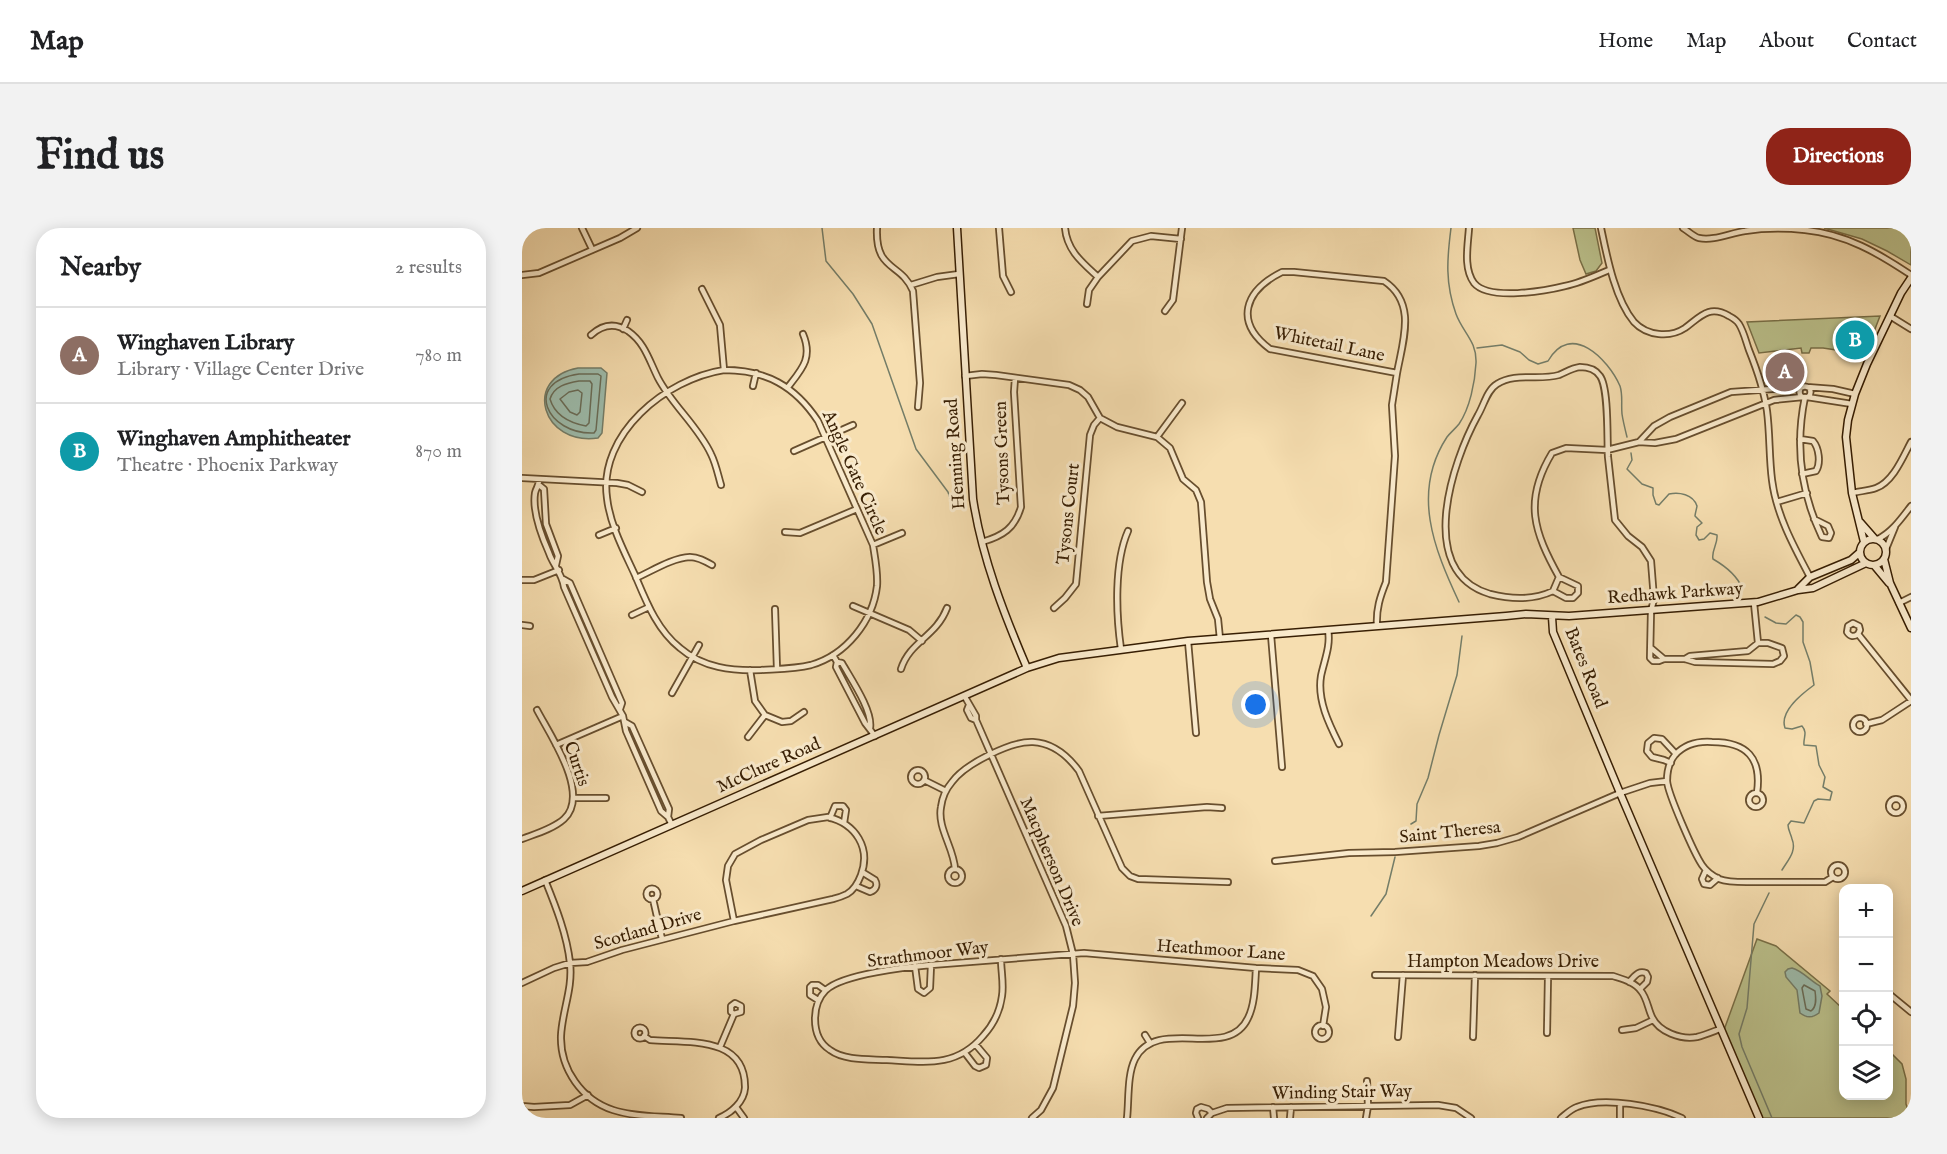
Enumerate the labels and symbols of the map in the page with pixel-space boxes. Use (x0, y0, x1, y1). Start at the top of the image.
pin: B (1836, 318, 1874, 362)
street label: Whitetail Lane (1271, 322, 1387, 368)
pin: A (1766, 350, 1804, 394)
street label: Henning Road (941, 397, 971, 510)
street label: Tysons Green (990, 400, 1016, 505)
street label: Angle Gate Circle (816, 406, 892, 539)
street label: Tysons Court (1052, 462, 1086, 566)
street label: Redhawk Parkway (1606, 578, 1744, 610)
street label: Bates Road (1558, 624, 1612, 712)
your location (1241, 690, 1270, 719)
street label: McClure Road (714, 733, 825, 799)
street label: Curtis (558, 738, 594, 790)
street label: Macpherson Drive (1013, 794, 1089, 930)
street label: Saint Theresa (1398, 816, 1502, 850)
street label: Scotland Drive (592, 904, 704, 956)
street label: Heathmoor Lane (1156, 935, 1286, 967)
street label: Strathmoor Way (866, 936, 990, 974)
street label: Hampton Meadows Drive (1407, 951, 1599, 974)
street label: Winding Stair Way (1272, 1080, 1412, 1106)

